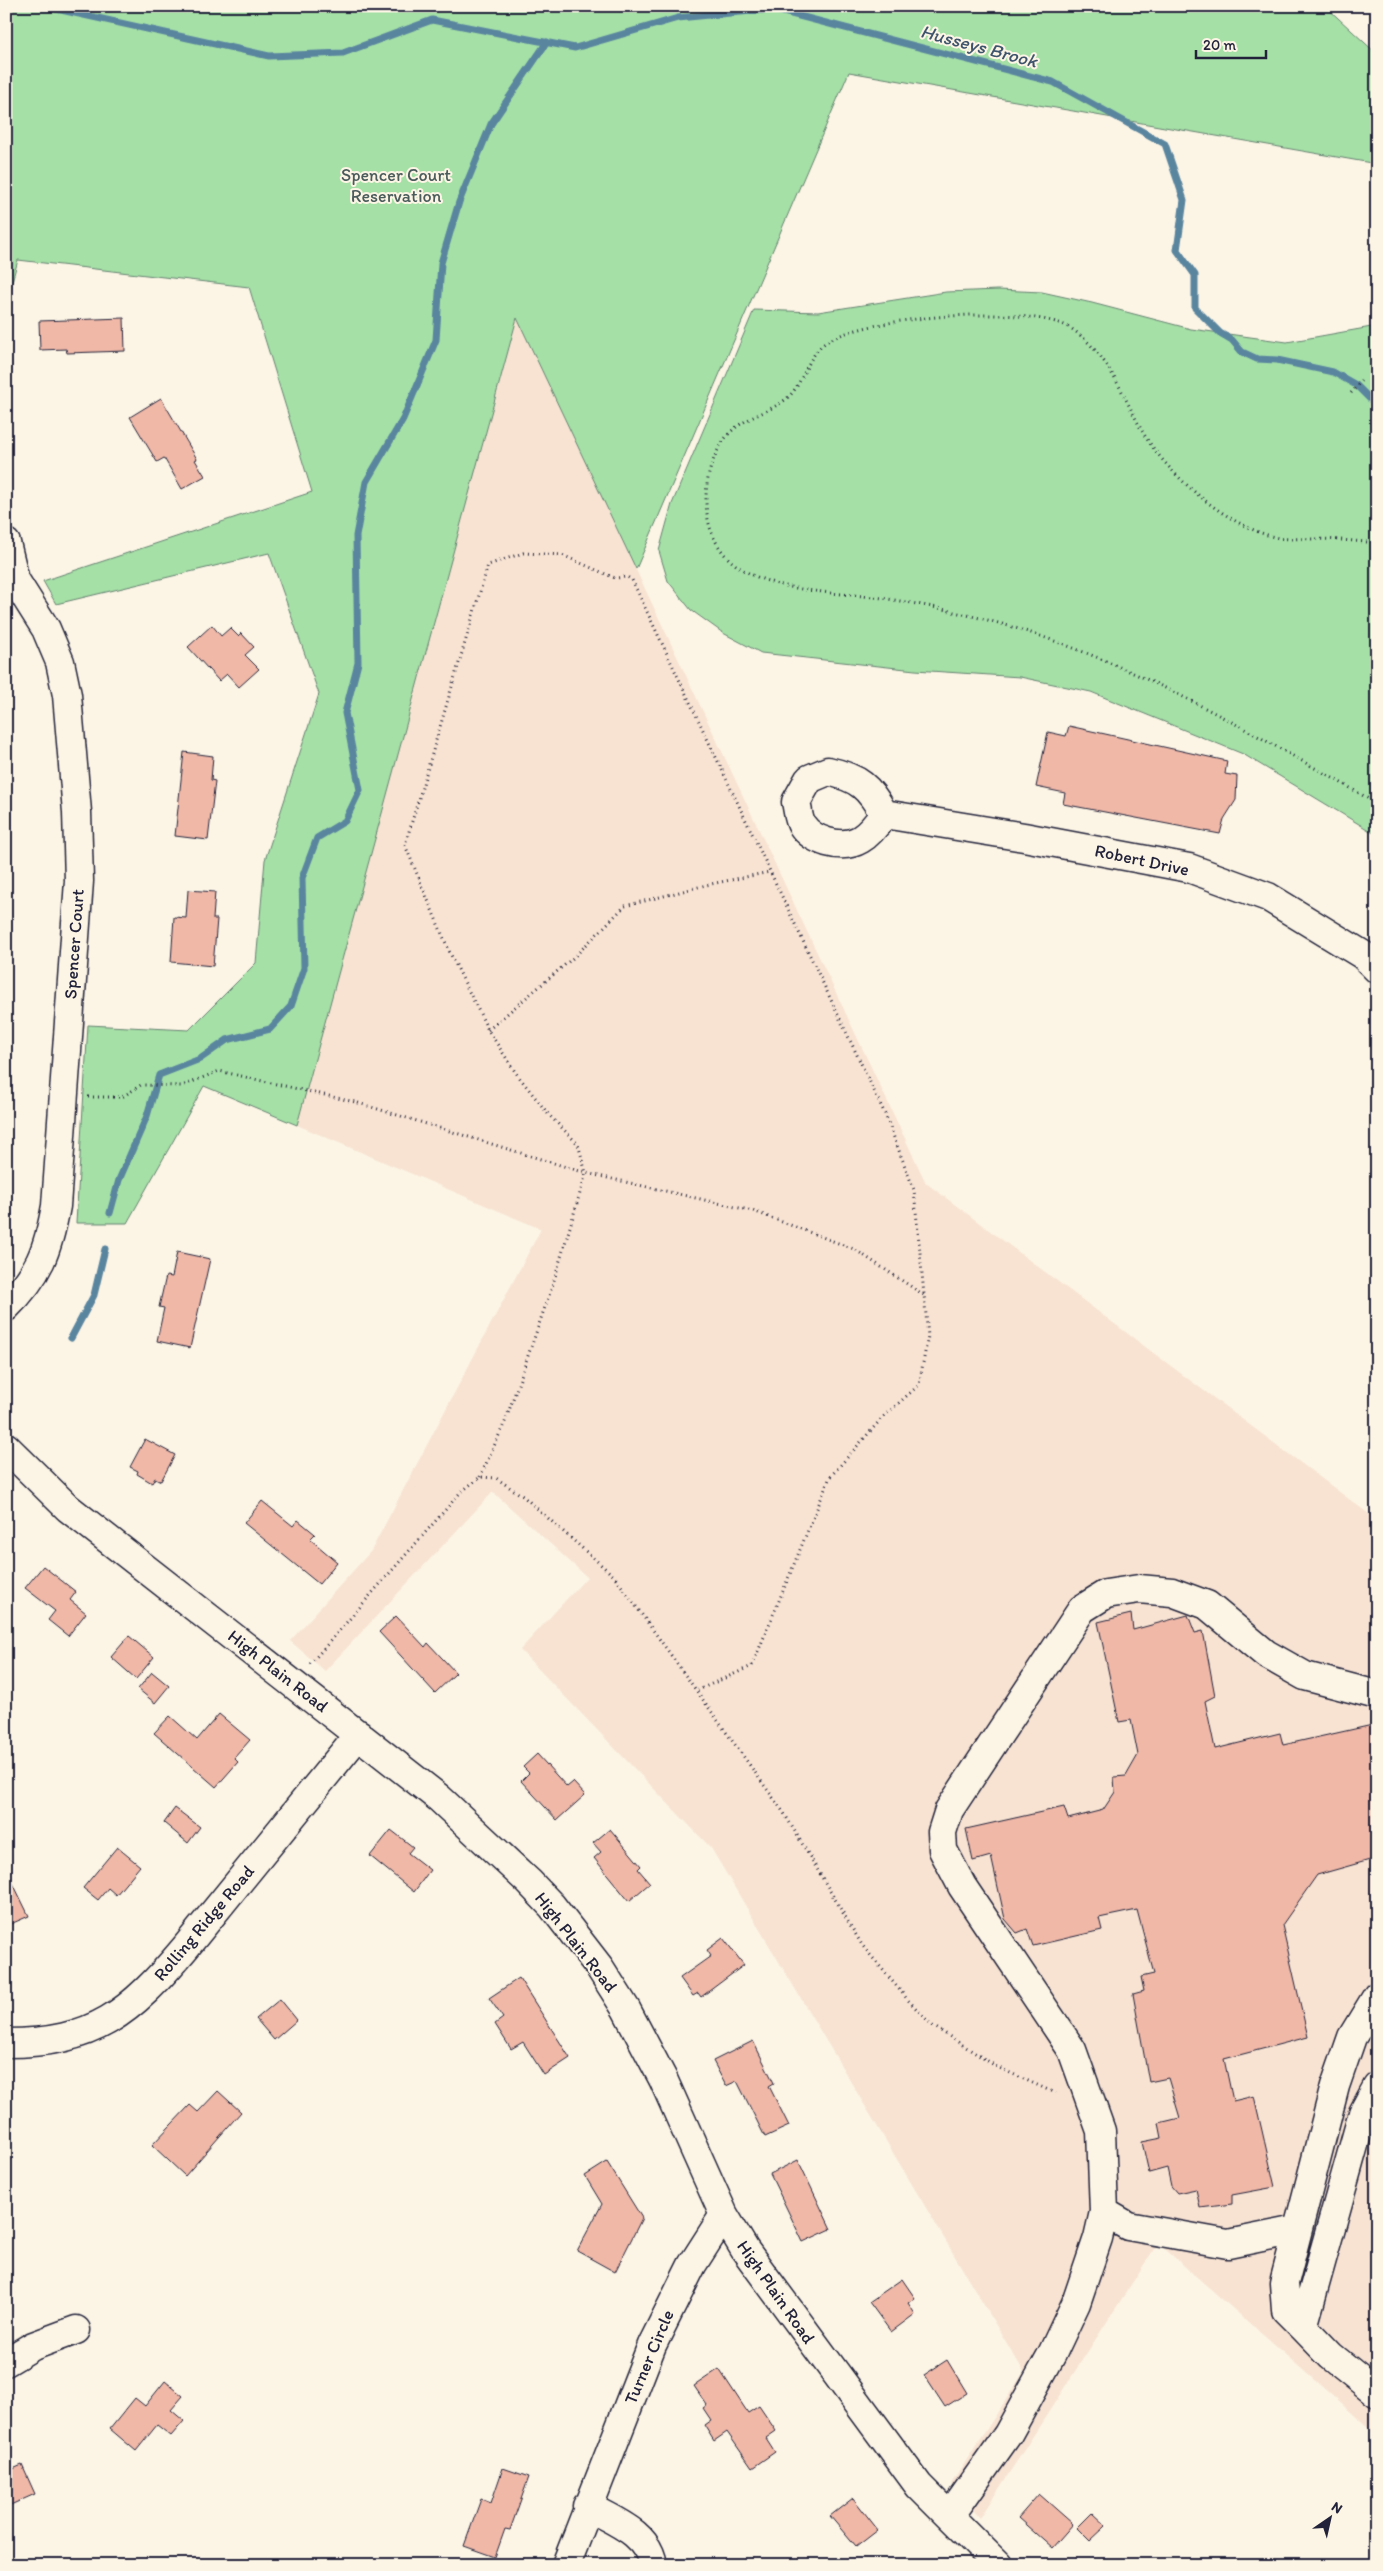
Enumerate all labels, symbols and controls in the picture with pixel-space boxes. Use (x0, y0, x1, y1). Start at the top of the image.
water label: Husseys Brook (918, 19, 1041, 73)
scale bar (1196, 28, 1266, 60)
text: 20 m (1203, 36, 1237, 54)
park label: Spencer Court Reservation (341, 164, 451, 207)
street label: Robert Drive (1093, 839, 1191, 881)
street label: Spencer Court (59, 888, 89, 1000)
street label: High Plain Road (223, 1625, 333, 1717)
street label: Rolling Ridge Road (149, 1860, 259, 1986)
street label: High Plain Road (530, 1887, 622, 1997)
street label: High Plain Road (732, 2236, 820, 2348)
street label: Turner Circle (619, 2306, 679, 2408)
north arrow (1306, 2494, 1356, 2544)
text: N (1328, 2498, 1346, 2517)

